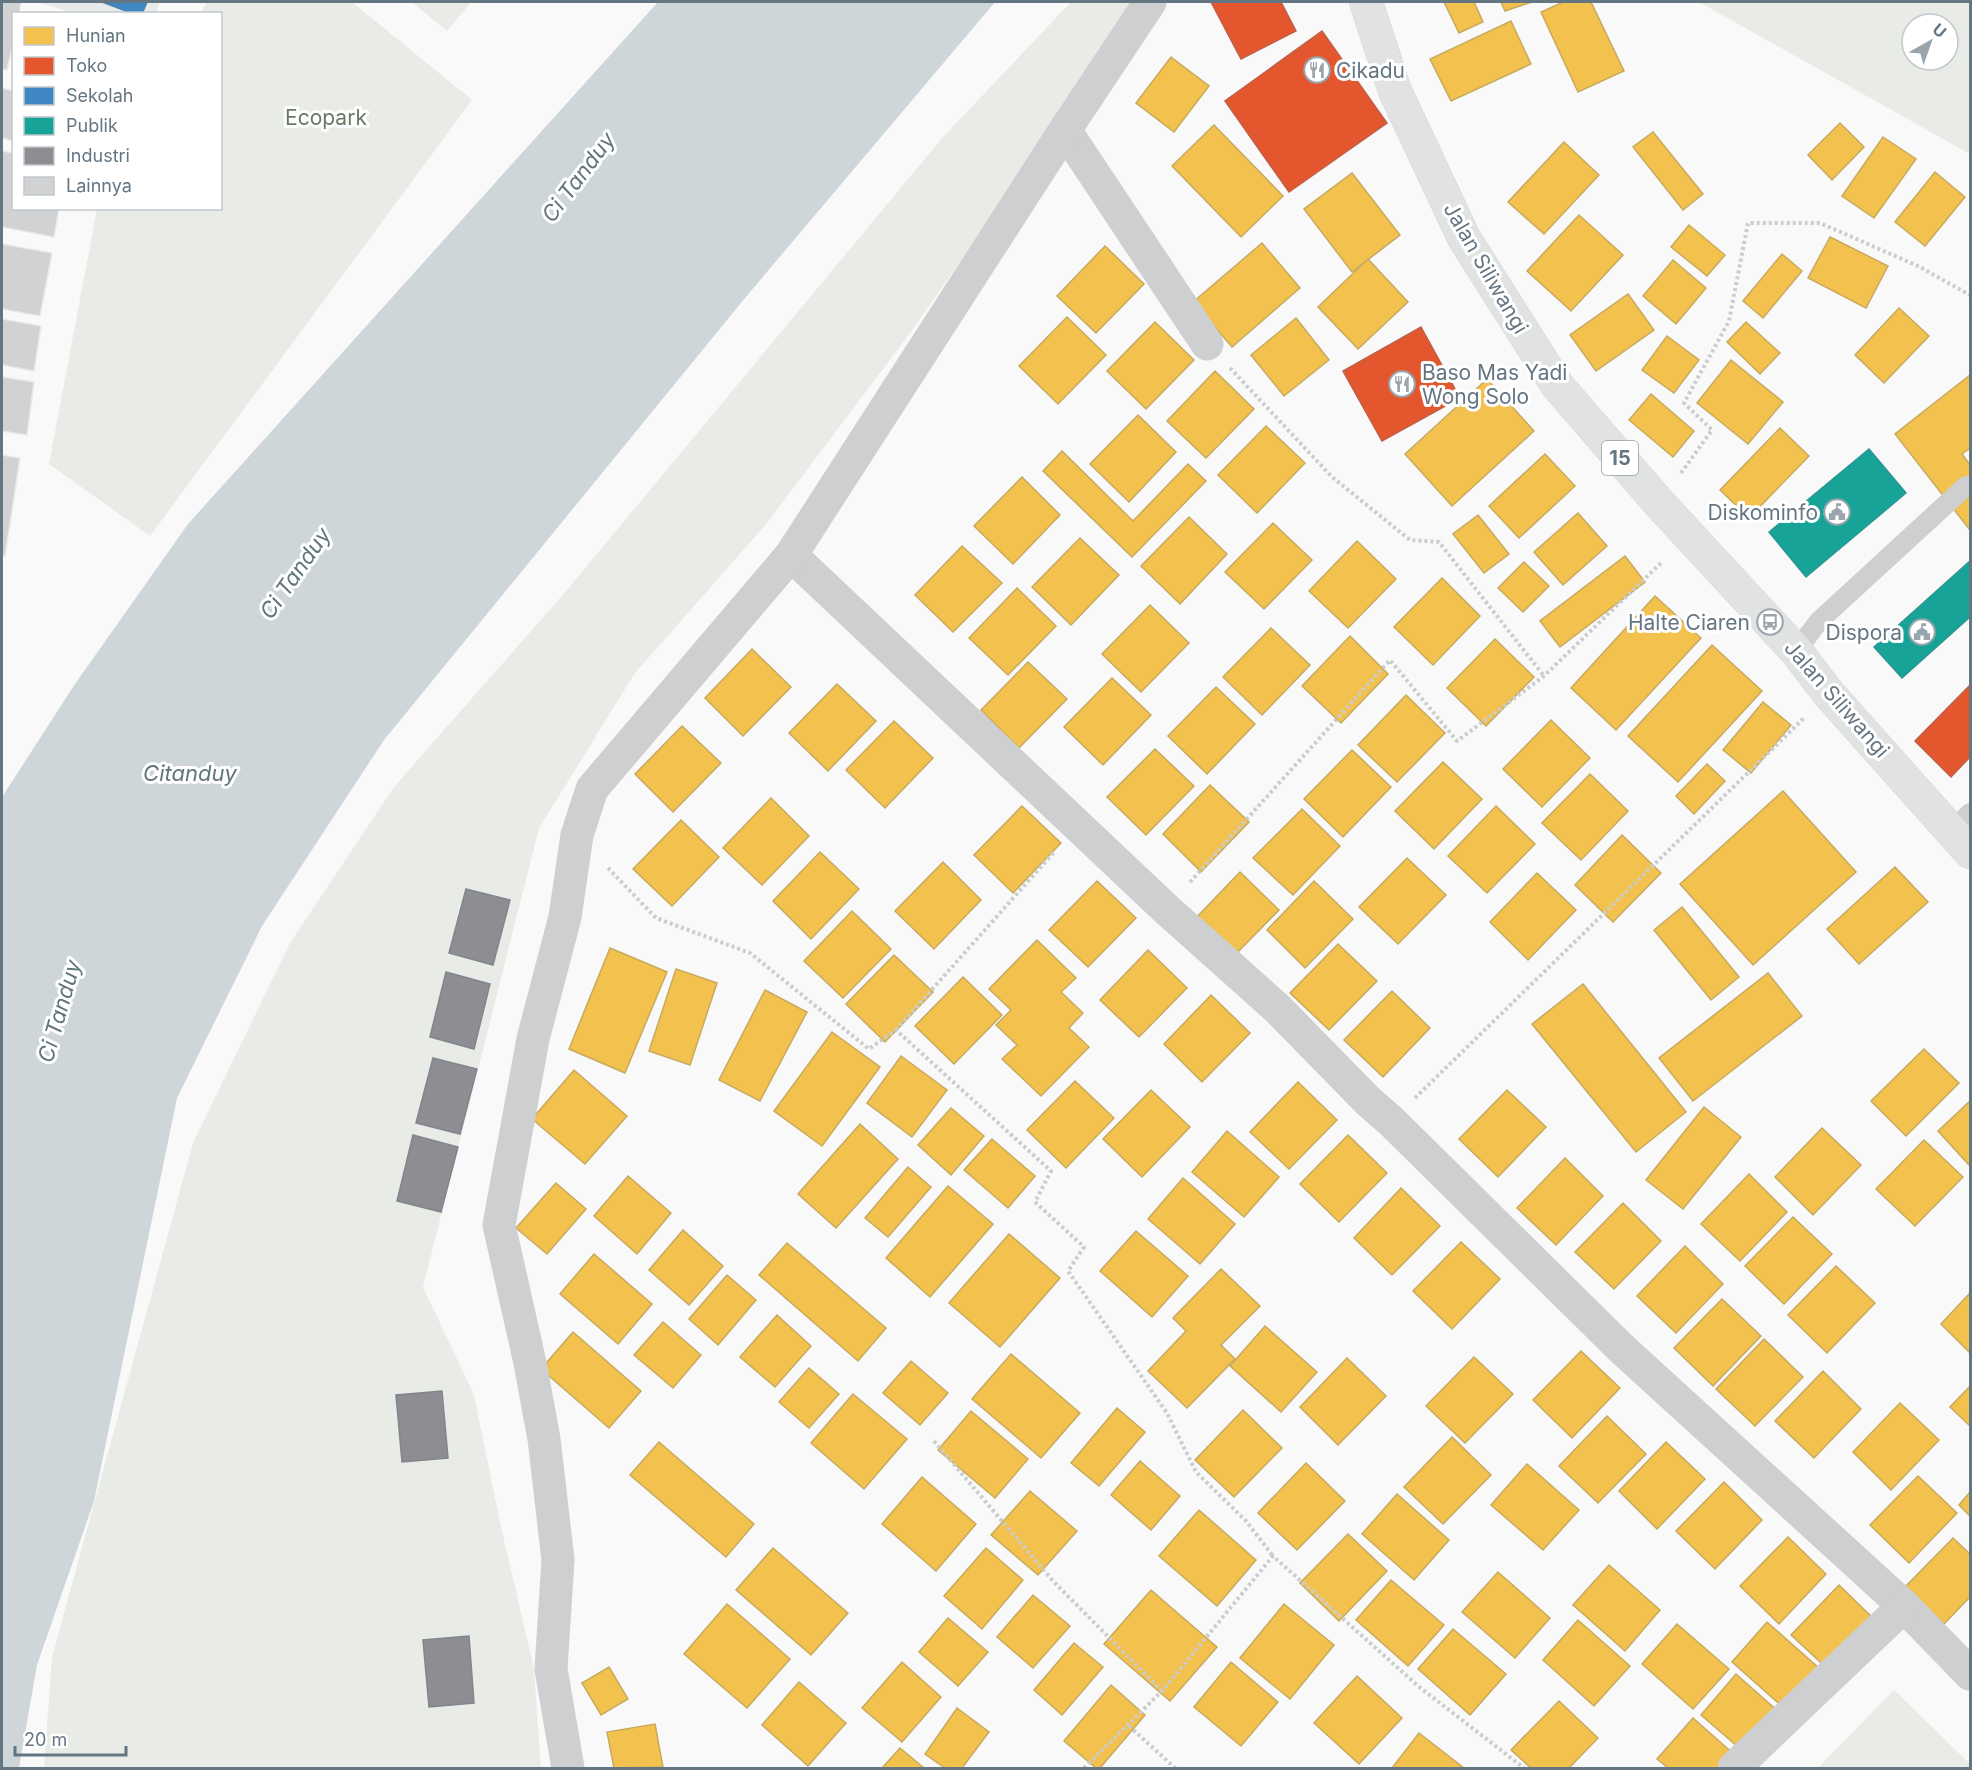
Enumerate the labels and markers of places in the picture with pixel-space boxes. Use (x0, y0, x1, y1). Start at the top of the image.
restaurant icon: Cikadu (1302, 55, 1332, 85)
place label: Cikadu (1336, 58, 1405, 83)
place label: Baso Mas Yadi Wong Solo (1422, 360, 1567, 409)
restaurant icon: Baso Mas Yadi Wong Solo (1387, 369, 1417, 399)
public building icon: Diskominfo (1822, 497, 1852, 527)
place label: Diskominfo (1707, 500, 1818, 525)
bus stop icon: Halte Ciaren (1755, 607, 1785, 637)
place label: Halte Ciaren (1628, 610, 1750, 635)
public building icon: Dispora (1907, 617, 1937, 647)
place label: Dispora (1826, 620, 1902, 645)

